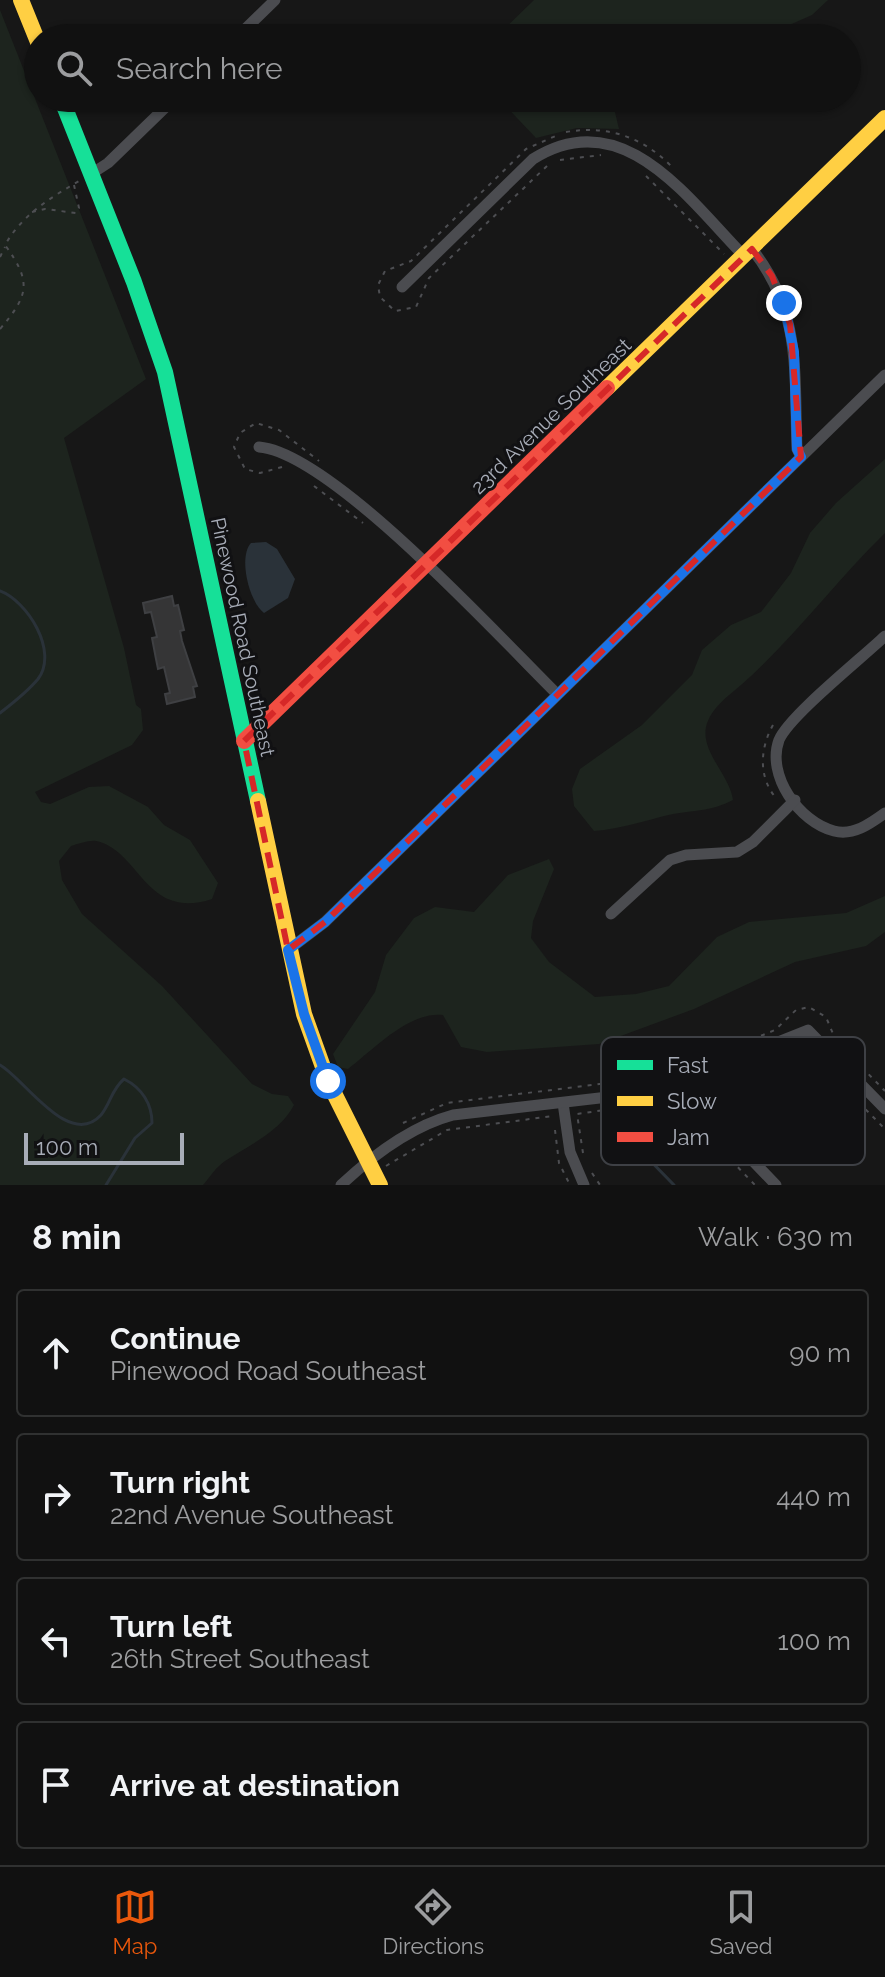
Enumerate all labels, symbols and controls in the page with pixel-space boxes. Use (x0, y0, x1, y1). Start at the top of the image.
search box (24, 24, 861, 112)
icon: search (52, 46, 96, 90)
text: Search here (116, 51, 283, 86)
route end (766, 285, 802, 321)
street label: 23rd Avenue Southeast (466, 333, 636, 499)
street label: Pinewood Road Southeast (206, 515, 280, 759)
legend (601, 1037, 865, 1165)
text: Fast (667, 1052, 709, 1078)
route start (310, 1063, 346, 1099)
text: Slow (667, 1088, 717, 1114)
text: Jam (667, 1124, 710, 1150)
scale bar (24, 1129, 184, 1165)
text: 100 m (36, 1134, 98, 1160)
text: 8 min (32, 1217, 122, 1257)
text: Walk · 630 m (698, 1222, 853, 1252)
text: Continue (110, 1321, 241, 1356)
icon: ahead (34, 1331, 78, 1375)
text: 90 m (789, 1338, 851, 1368)
text: Pinewood Road Southeast (110, 1356, 427, 1386)
text: Turn right (110, 1465, 250, 1500)
icon: right (34, 1475, 78, 1519)
text: 440 m (776, 1482, 851, 1512)
text: 22nd Avenue Southeast (110, 1500, 393, 1530)
text: Turn left (110, 1609, 232, 1644)
icon: left (34, 1619, 78, 1663)
text: 100 m (778, 1626, 851, 1656)
text: 26th Street Southeast (110, 1644, 370, 1674)
icon: arrive (34, 1763, 78, 1807)
text: Arrive at destination (110, 1768, 400, 1803)
tab: Map (113, 1885, 157, 1959)
tab: Directions (383, 1885, 484, 1959)
tab: Saved (709, 1885, 772, 1959)

